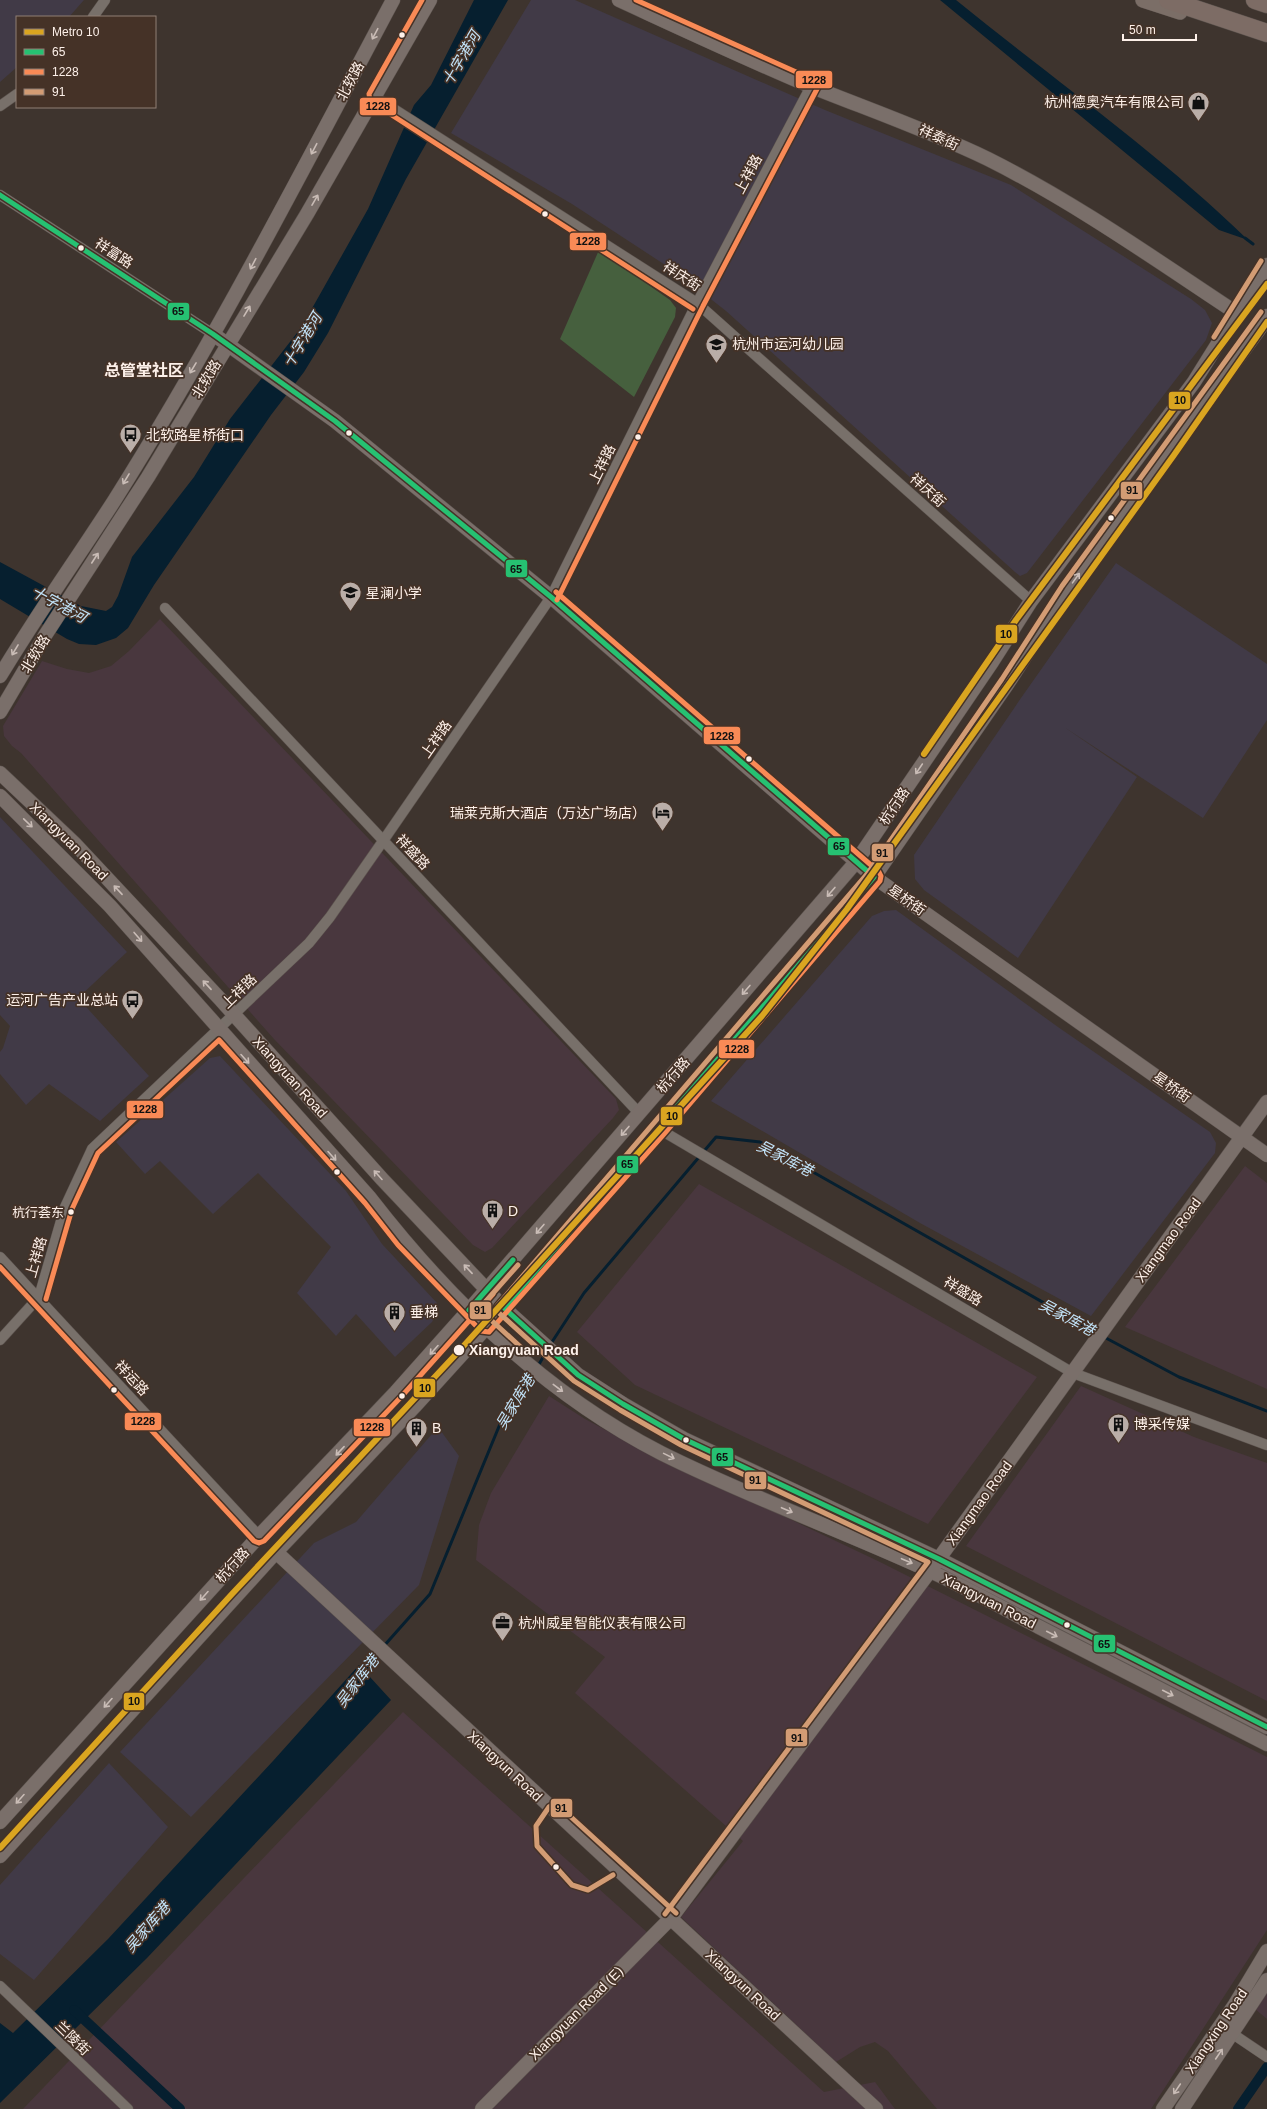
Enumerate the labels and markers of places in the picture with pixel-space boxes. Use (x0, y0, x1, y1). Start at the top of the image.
unlabelled marker (397, 30, 407, 40)
shop icon: 杭州德奥汽车有限公司 (1186, 89, 1212, 122)
place label: 杭州德奥汽车有限公司 (1044, 94, 1184, 110)
unlabelled marker (540, 209, 550, 219)
unlabelled marker (76, 243, 86, 253)
school or university icon: 杭州市运河幼儿园 (703, 331, 729, 364)
place label: 杭州市运河幼儿园 (732, 336, 844, 352)
bus stop icon: 北软路星桥街口 (117, 422, 143, 455)
place label: 北软路星桥街口 (146, 427, 244, 443)
unlabelled marker (344, 428, 354, 438)
unlabelled marker (633, 432, 643, 442)
unlabelled marker (1106, 513, 1116, 523)
school or university icon: 星澜小学 (338, 580, 364, 613)
place label: 星澜小学 (366, 585, 422, 601)
unlabelled marker (744, 754, 754, 764)
hotel icon: 瑞莱克斯大酒店（万达广场店） (649, 800, 675, 833)
place label: 瑞莱克斯大酒店（万达广场店） (450, 805, 646, 821)
bus stop icon: 运河广告产业总站 (120, 987, 146, 1020)
place label: 运河广告产业总站 (6, 992, 118, 1008)
unlabelled marker (332, 1167, 342, 1177)
building icon: D (479, 1198, 505, 1231)
place label: D (508, 1203, 518, 1219)
place label: 杭行荟东 (12, 1205, 64, 1220)
marker: 杭行荟东 (66, 1207, 76, 1217)
building icon: 垂梯 (382, 1299, 408, 1332)
place label: 垂梯 (410, 1304, 438, 1320)
place label: Xiangyuan Road (469, 1342, 579, 1358)
marker: Xiangyuan Road (452, 1343, 466, 1357)
unlabelled marker (109, 1385, 119, 1395)
unlabelled marker (397, 1391, 407, 1401)
building icon: 博采传媒 (1106, 1411, 1132, 1444)
building icon: B (404, 1415, 430, 1448)
place label: 博采传媒 (1134, 1416, 1190, 1432)
place label: B (432, 1420, 441, 1436)
unlabelled marker (681, 1435, 691, 1445)
office icon: 杭州威星智能仪表有限公司 (490, 1610, 516, 1643)
place label: 杭州威星智能仪表有限公司 (518, 1615, 686, 1631)
unlabelled marker (1062, 1620, 1072, 1630)
unlabelled marker (551, 1862, 561, 1872)

